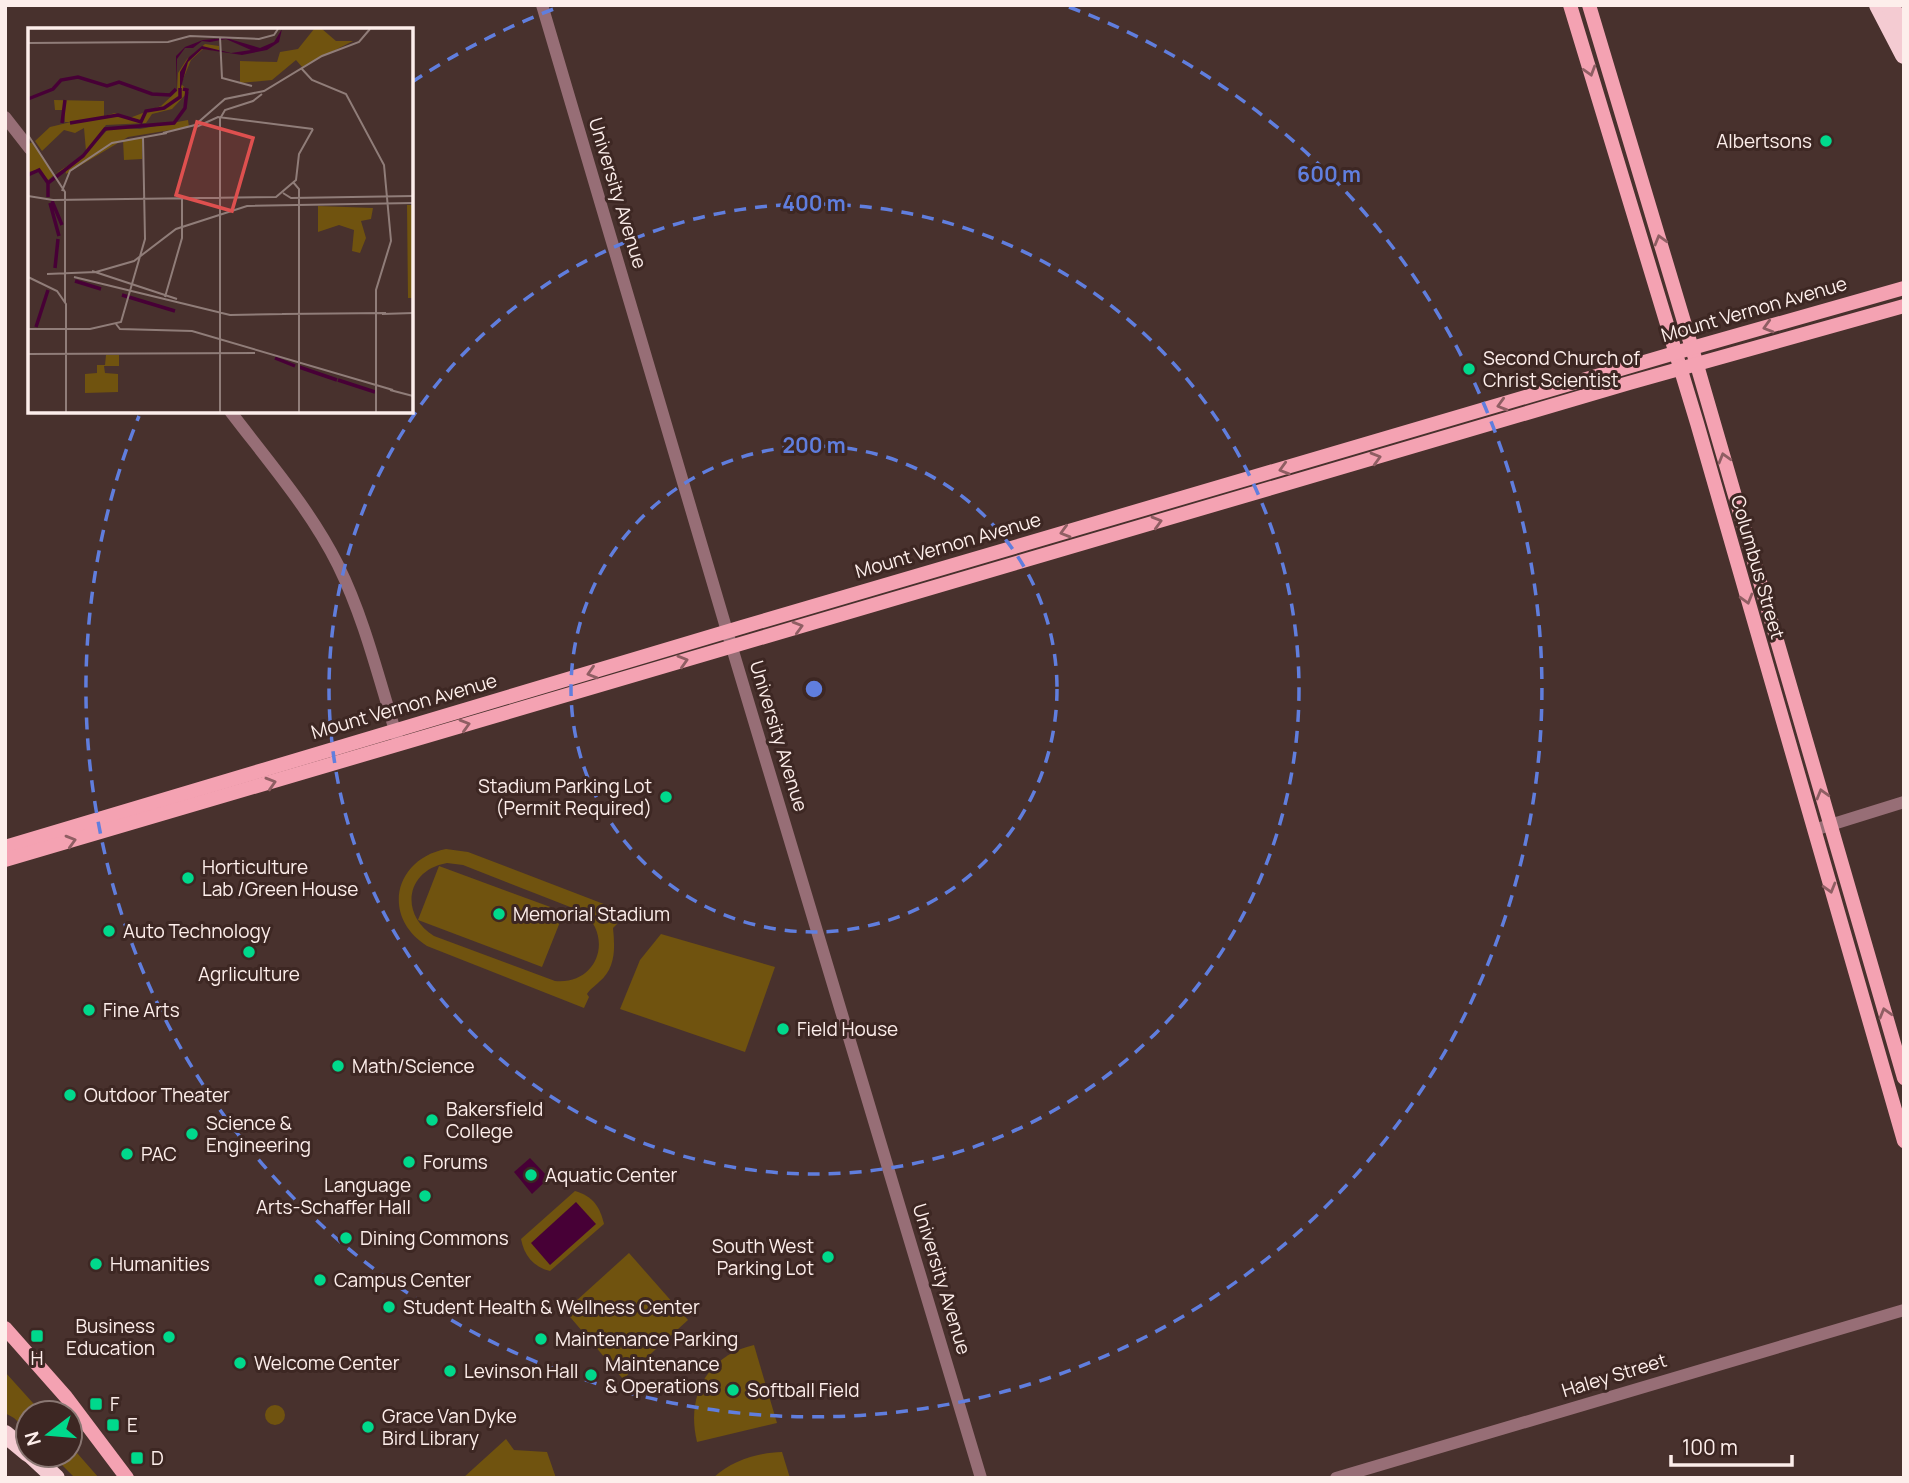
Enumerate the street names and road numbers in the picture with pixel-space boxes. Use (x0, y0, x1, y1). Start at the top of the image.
street label: University Avenue (583, 114, 653, 272)
street label: Mount Vernon Avenue (1658, 270, 1850, 348)
street label: Columbus Street (1725, 492, 1791, 642)
street label: Mount Vernon Avenue (852, 506, 1044, 584)
street label: University Avenue (744, 657, 814, 815)
street label: Mount Vernon Avenue (308, 667, 500, 745)
street label: University Avenue (907, 1200, 977, 1358)
street label: Haley Street (1558, 1347, 1670, 1403)

